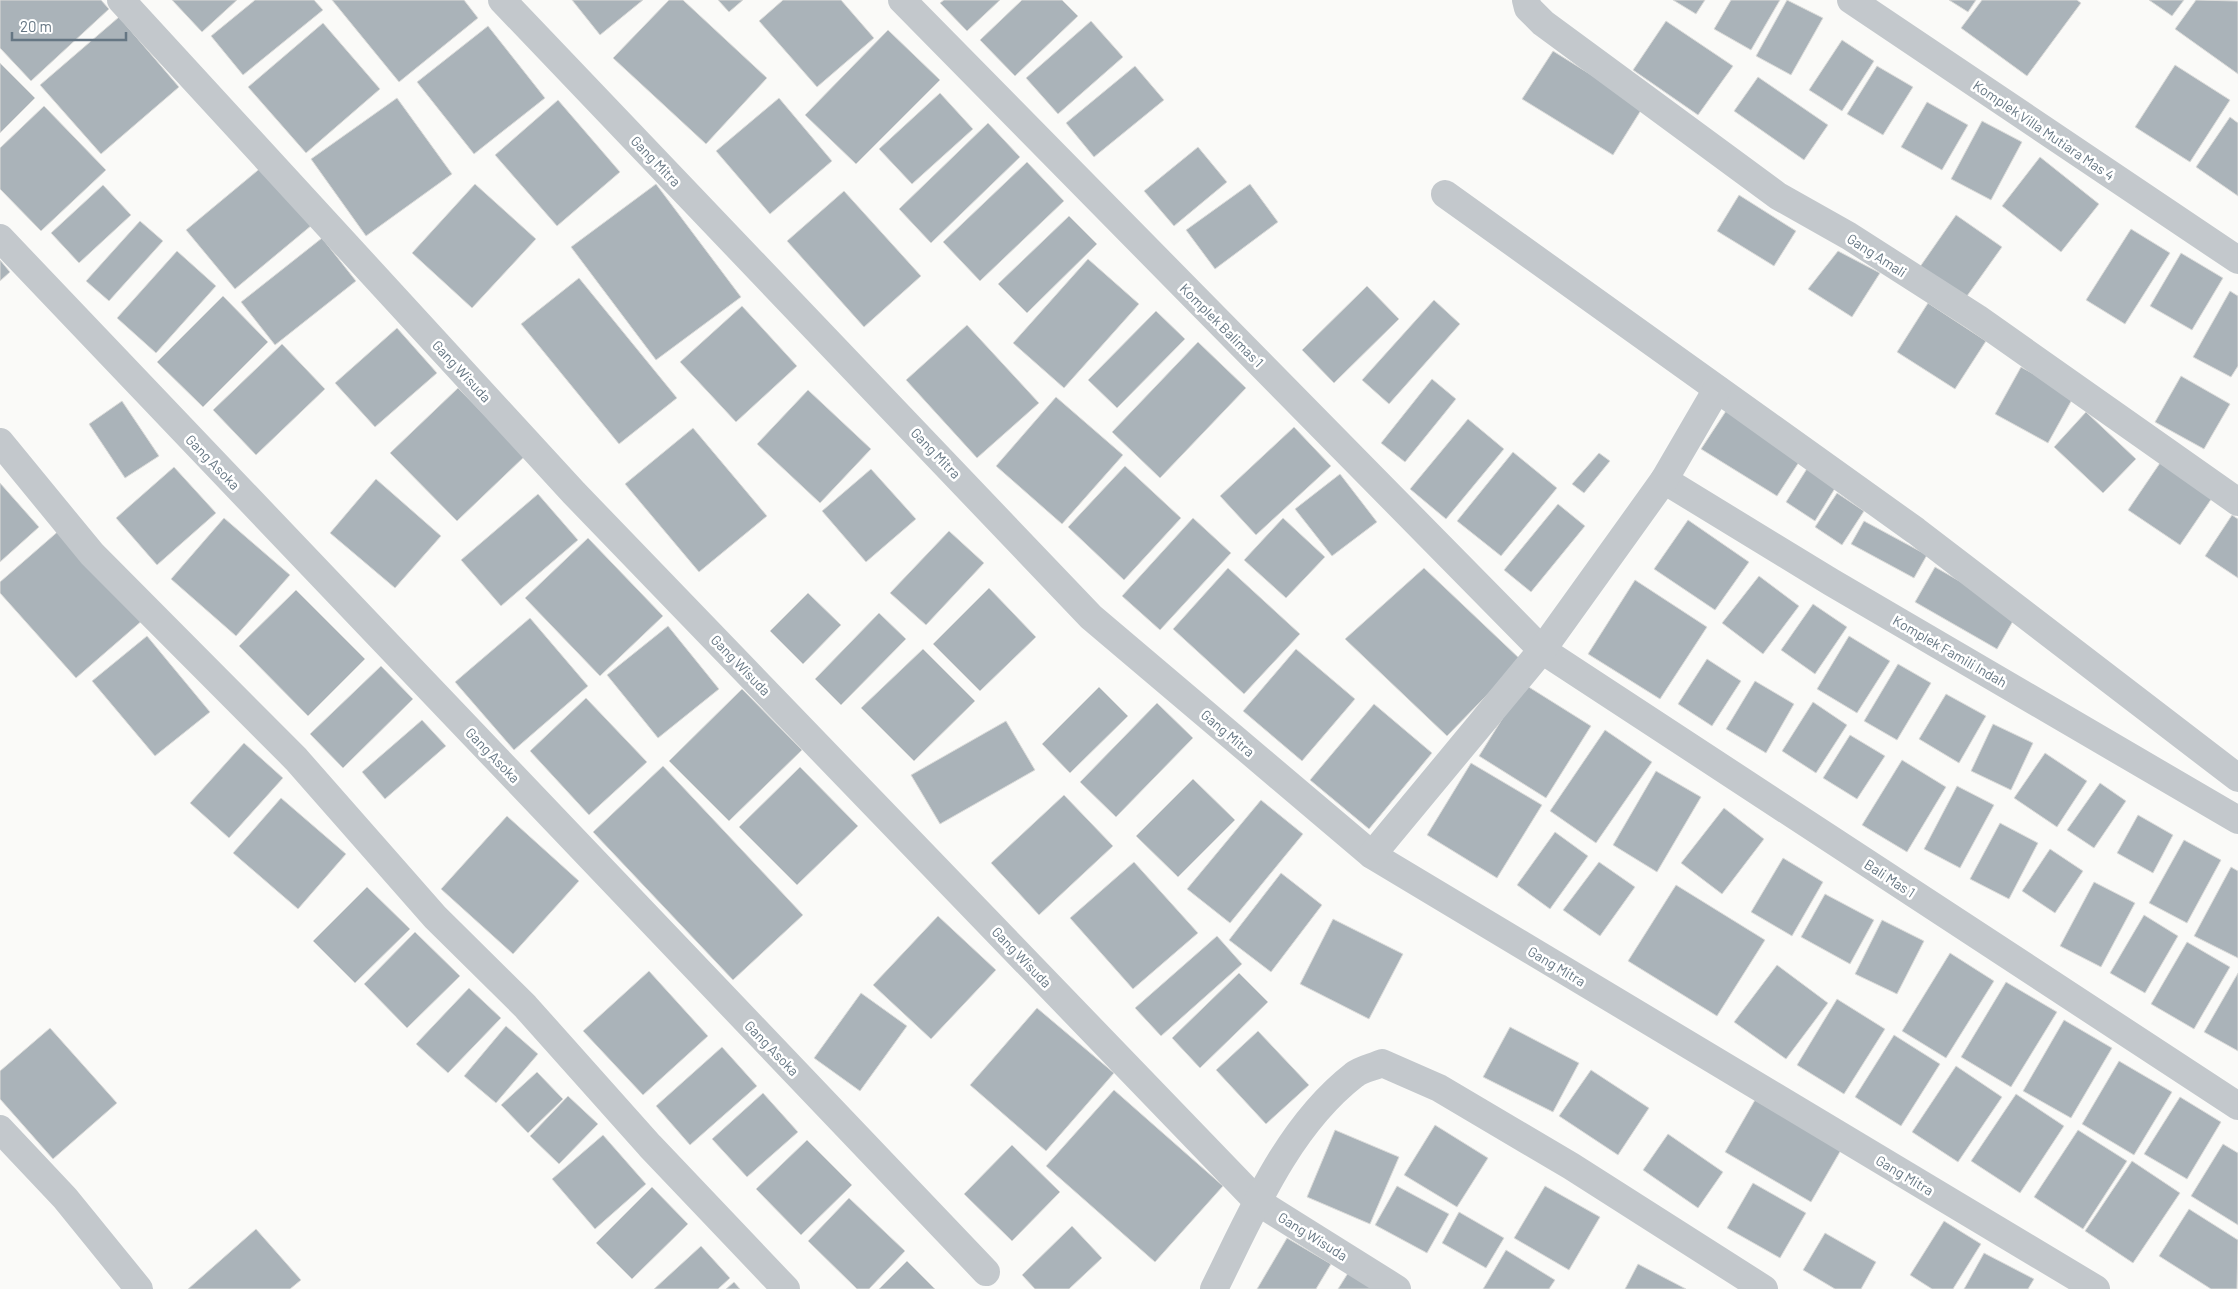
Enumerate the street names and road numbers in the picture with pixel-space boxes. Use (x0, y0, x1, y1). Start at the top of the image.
street label: Komplek Villa Mutiara Mas 4 (1970, 76, 2118, 184)
street label: Gang Mitra (628, 132, 684, 190)
street label: Gang Amali (1844, 229, 1910, 281)
street label: Komplek Balimas 1 (1177, 280, 1267, 370)
street label: Gang Wisuda (429, 337, 495, 405)
street label: Gang Mitra (908, 424, 964, 482)
street label: Gang Asoka (182, 431, 244, 493)
street label: Komplek Famili Indah (1890, 611, 2010, 691)
street label: Gang Wisuda (708, 631, 774, 699)
street label: Gang Mitra (1198, 706, 1258, 760)
street label: Gang Asoka (462, 724, 524, 786)
street label: Bali Mas 1 (1861, 855, 1919, 901)
street label: Gang Wisuda (989, 923, 1055, 991)
street label: Gang Mitra (1525, 942, 1589, 990)
street label: Gang Asoka (741, 1017, 803, 1079)
street label: Gang Mitra (1873, 1151, 1937, 1199)
street label: Gang Wisuda (1275, 1208, 1351, 1264)

